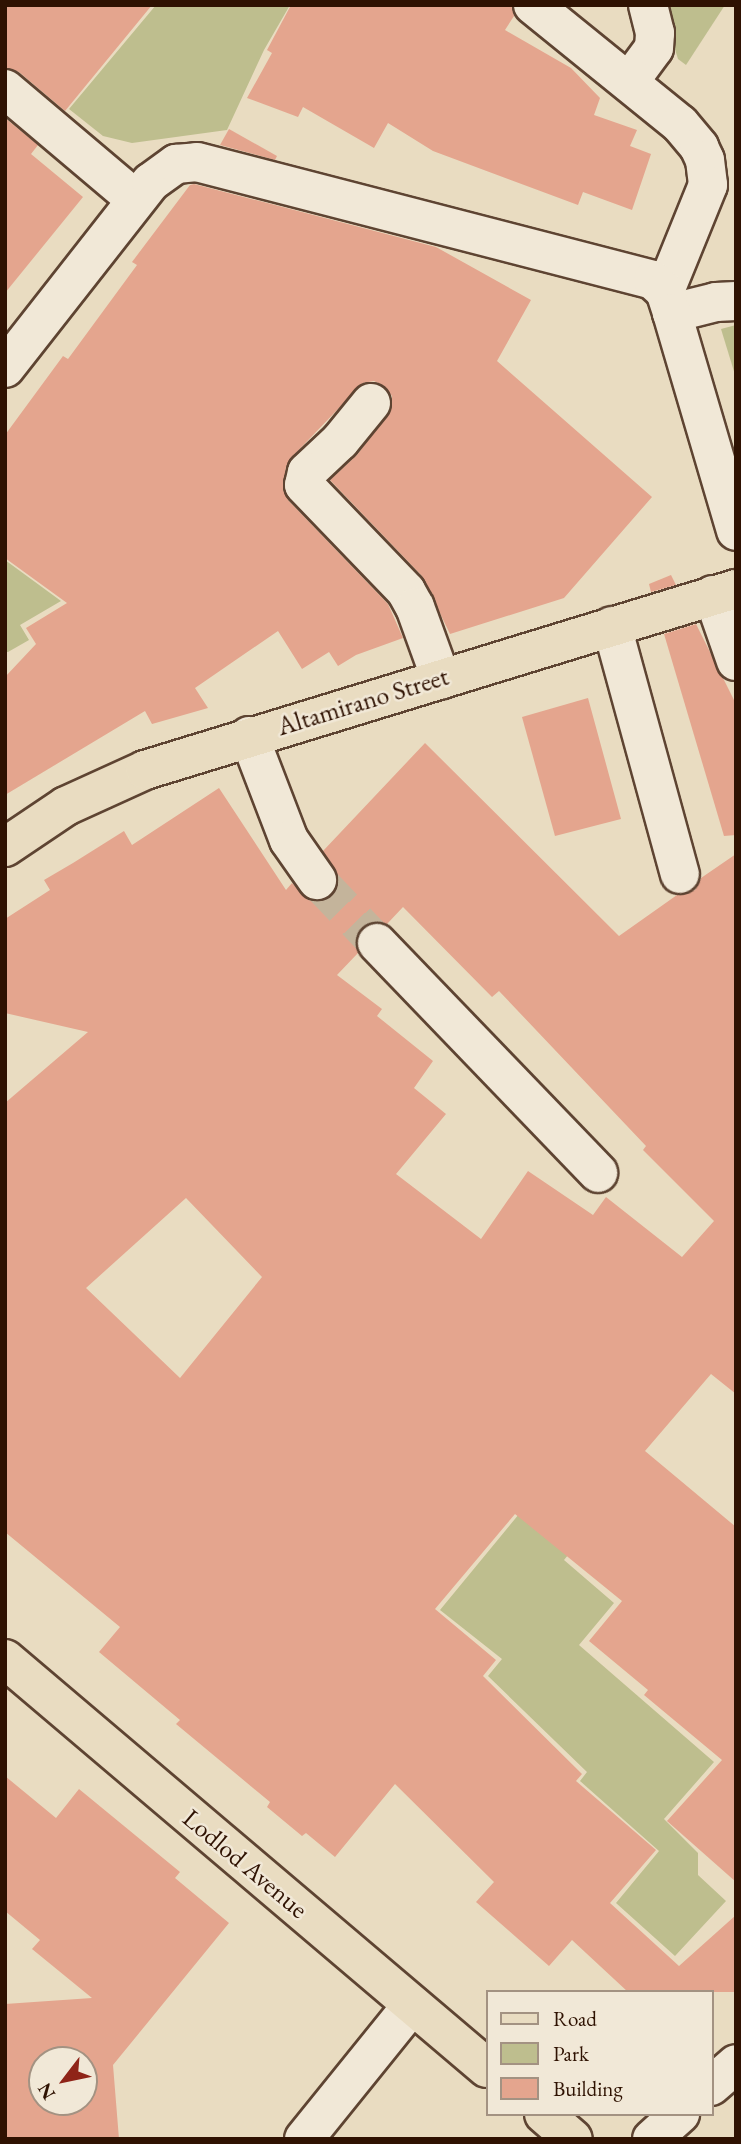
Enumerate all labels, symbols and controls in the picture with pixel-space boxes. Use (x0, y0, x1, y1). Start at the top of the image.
street label: Altamirano Street (274, 661, 452, 743)
street label: Lodlod Avenue (176, 1803, 314, 1925)
legend (486, 1990, 713, 2116)
text: Road (553, 2005, 597, 2032)
text: Park (553, 2040, 589, 2067)
north arrow (28, 2046, 98, 2116)
text: Building (553, 2075, 623, 2102)
text: N (32, 2078, 61, 2104)

